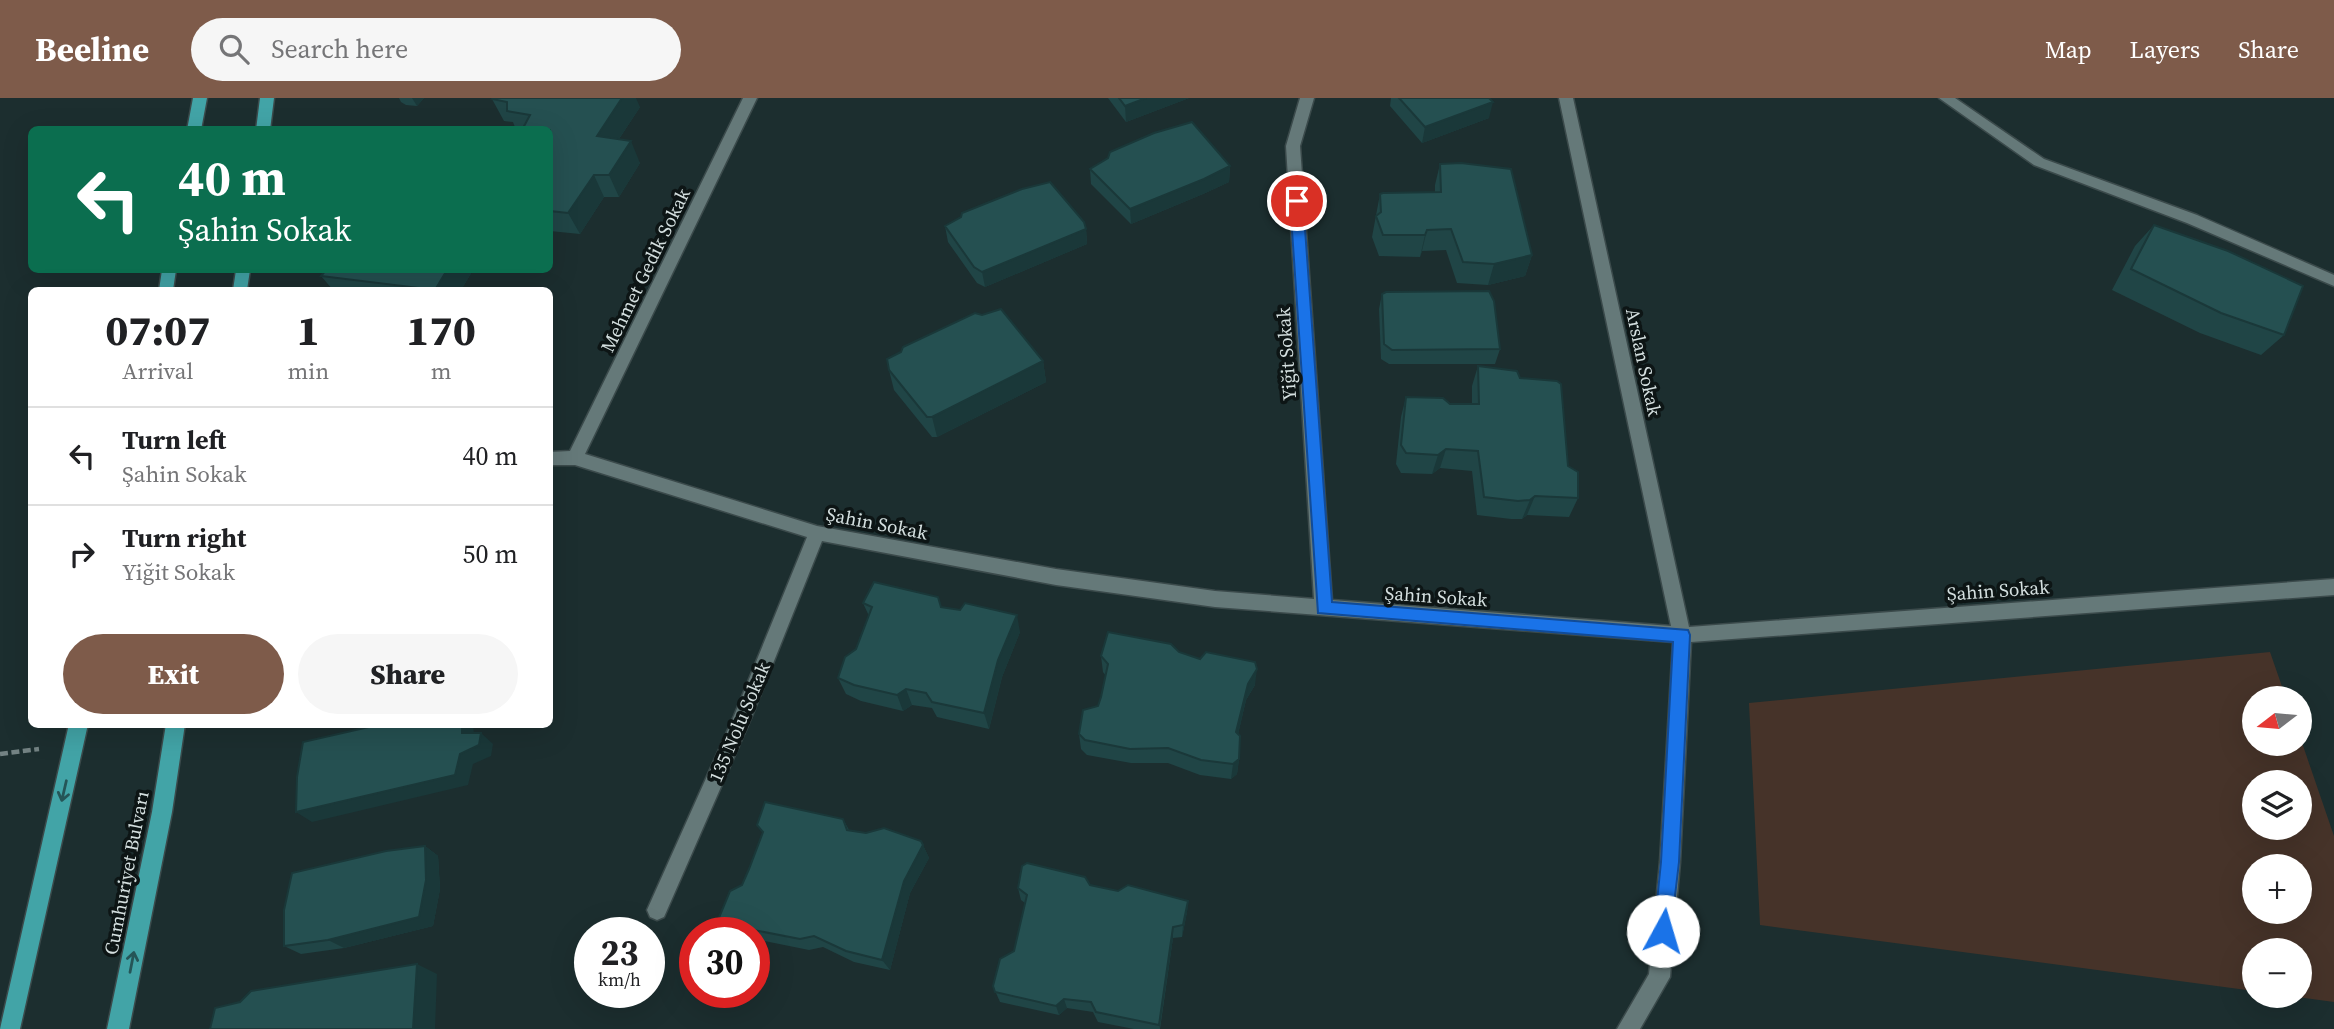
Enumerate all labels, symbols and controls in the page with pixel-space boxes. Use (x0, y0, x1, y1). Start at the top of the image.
search box (191, 18, 681, 81)
text: Beeline (35, 27, 149, 72)
icon: search (215, 30, 253, 68)
text: Search here (271, 31, 408, 67)
text: Map (2045, 33, 2092, 66)
text: Layers (2130, 33, 2200, 66)
text: Share (2238, 33, 2299, 66)
text: 40 m (178, 144, 286, 211)
icon: left (63, 154, 154, 245)
pin (1267, 171, 1327, 231)
icon: arrive (1278, 182, 1316, 220)
street label: Mehmet Gedik Sokak (594, 183, 696, 356)
text: Şahin Sokak (178, 208, 351, 252)
text: 07:07 (105, 301, 210, 359)
text: 1 (297, 301, 320, 359)
text: 170 (406, 301, 476, 359)
street label: Yiğit Sokak (1270, 306, 1302, 402)
street label: Arslan Sokak (1620, 306, 1668, 419)
text: Arrival (122, 355, 193, 387)
text: min (288, 355, 329, 387)
text: m (431, 355, 451, 387)
text: Turn left (122, 422, 226, 458)
icon: left (63, 437, 101, 475)
text: 40 m (463, 438, 518, 474)
text: Şahin Sokak (122, 458, 247, 490)
street label: Şahin Sokak (824, 500, 931, 546)
text: Turn right (122, 520, 246, 556)
icon: right (63, 535, 101, 573)
text: 50 m (463, 536, 518, 572)
text: Yiğit Sokak (122, 556, 235, 588)
street label: Şahin Sokak (1946, 573, 2051, 607)
street label: Şahin Sokak (1384, 579, 1489, 613)
button: Exit (63, 634, 284, 714)
button: Share (298, 634, 518, 714)
street label: 135 Nolu Sokak (702, 657, 776, 786)
north arrow (2242, 686, 2312, 756)
map controls (2242, 686, 2312, 1008)
button: layers (2242, 770, 2312, 840)
one-way arrow (57, 779, 71, 802)
street label: Cumhuriyet Bulvarı (97, 789, 155, 957)
button: + (2242, 854, 2312, 924)
position arrow (1626, 894, 1700, 968)
speed limit sign: 30 (679, 917, 770, 1008)
text: 23 (601, 929, 638, 977)
button: − (2242, 938, 2312, 1008)
one-way arrow (126, 951, 139, 974)
text: km/h (598, 967, 641, 992)

